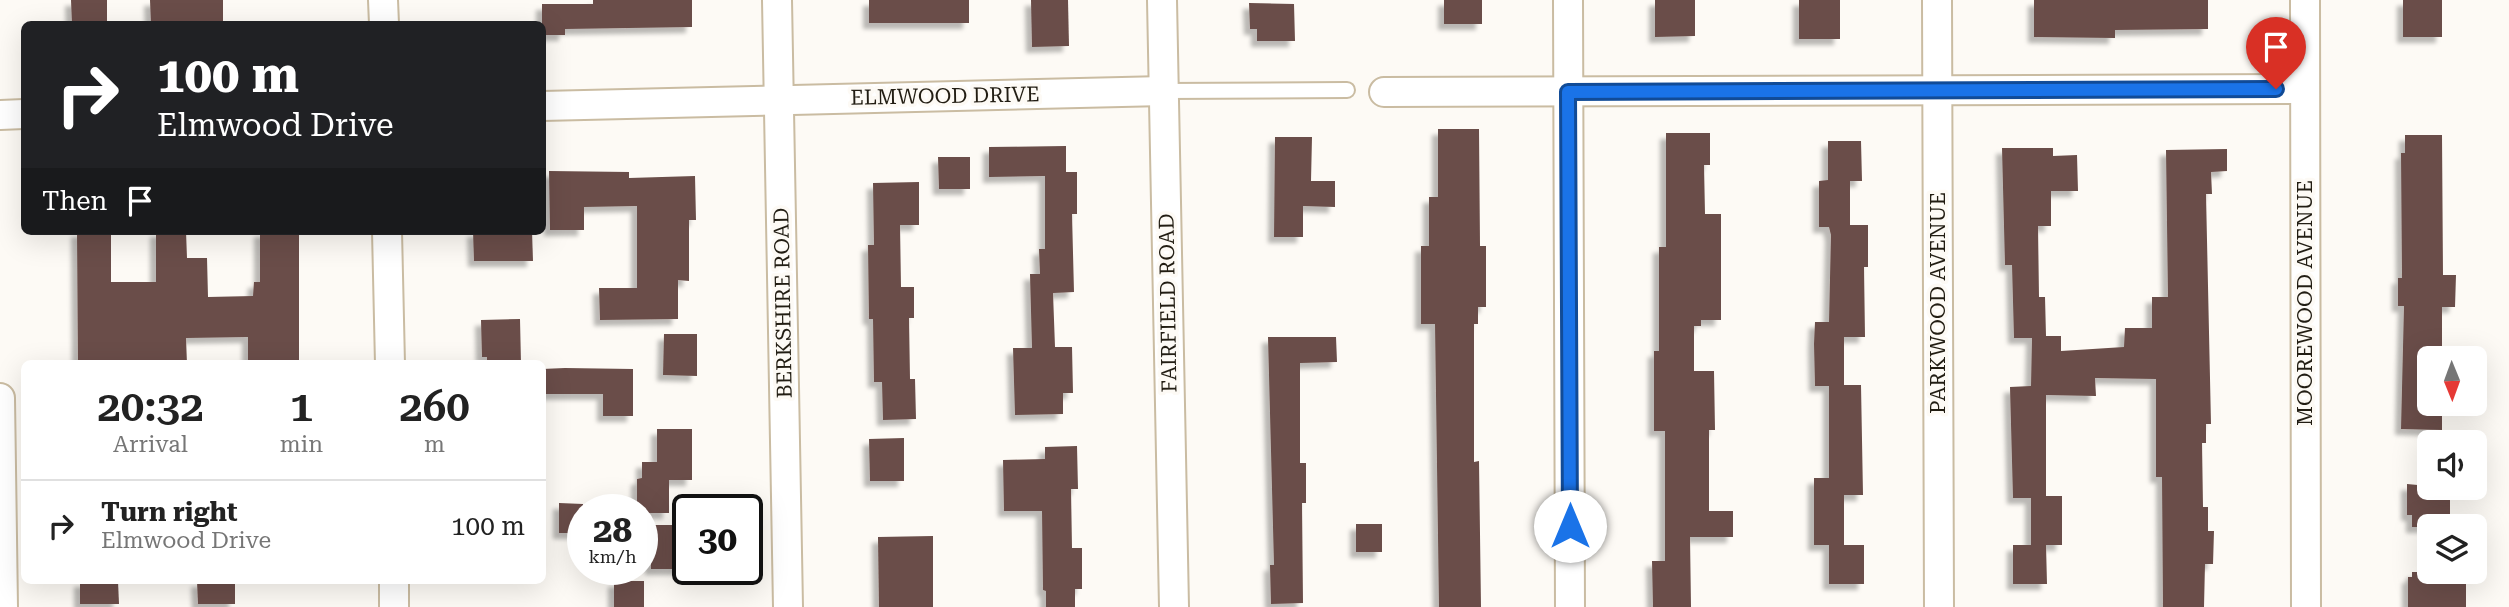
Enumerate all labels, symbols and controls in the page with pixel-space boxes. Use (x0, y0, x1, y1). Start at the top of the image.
pin (2246, 17, 2306, 89)
icon: arrive (2257, 28, 2295, 66)
text: 100 m (157, 47, 299, 104)
icon: right (42, 49, 133, 140)
street label: ELMWOOD DRIVE (850, 82, 1040, 110)
text: Elmwood Drive (157, 106, 394, 144)
street label: MOOREWOOD AVENUE (2293, 180, 2317, 426)
icon: arrive (121, 182, 159, 220)
text: Then (42, 186, 107, 216)
street label: PARKWOOD AVENUE (1926, 192, 1950, 414)
street label: BERKSHIRE ROAD (769, 207, 797, 399)
street label: FAIRFIELD ROAD (1154, 213, 1182, 393)
north arrow (2417, 346, 2487, 416)
map controls (2417, 346, 2487, 584)
text: 20:32 (97, 382, 204, 431)
text: 1 (290, 382, 313, 431)
text: 260 (399, 382, 470, 431)
button: sound (2417, 430, 2487, 500)
text: Arrival (113, 431, 188, 458)
text: min (280, 431, 323, 458)
text: m (424, 431, 445, 458)
position arrow (1533, 489, 1607, 563)
speed limit sign: 30 (672, 494, 763, 585)
text: Turn right (101, 497, 237, 527)
icon: right (42, 507, 80, 545)
text: 28 (593, 510, 632, 551)
text: 100 m (451, 511, 525, 541)
button: layers (2417, 514, 2487, 584)
text: Elmwood Drive (101, 527, 271, 554)
text: km/h (588, 546, 637, 567)

